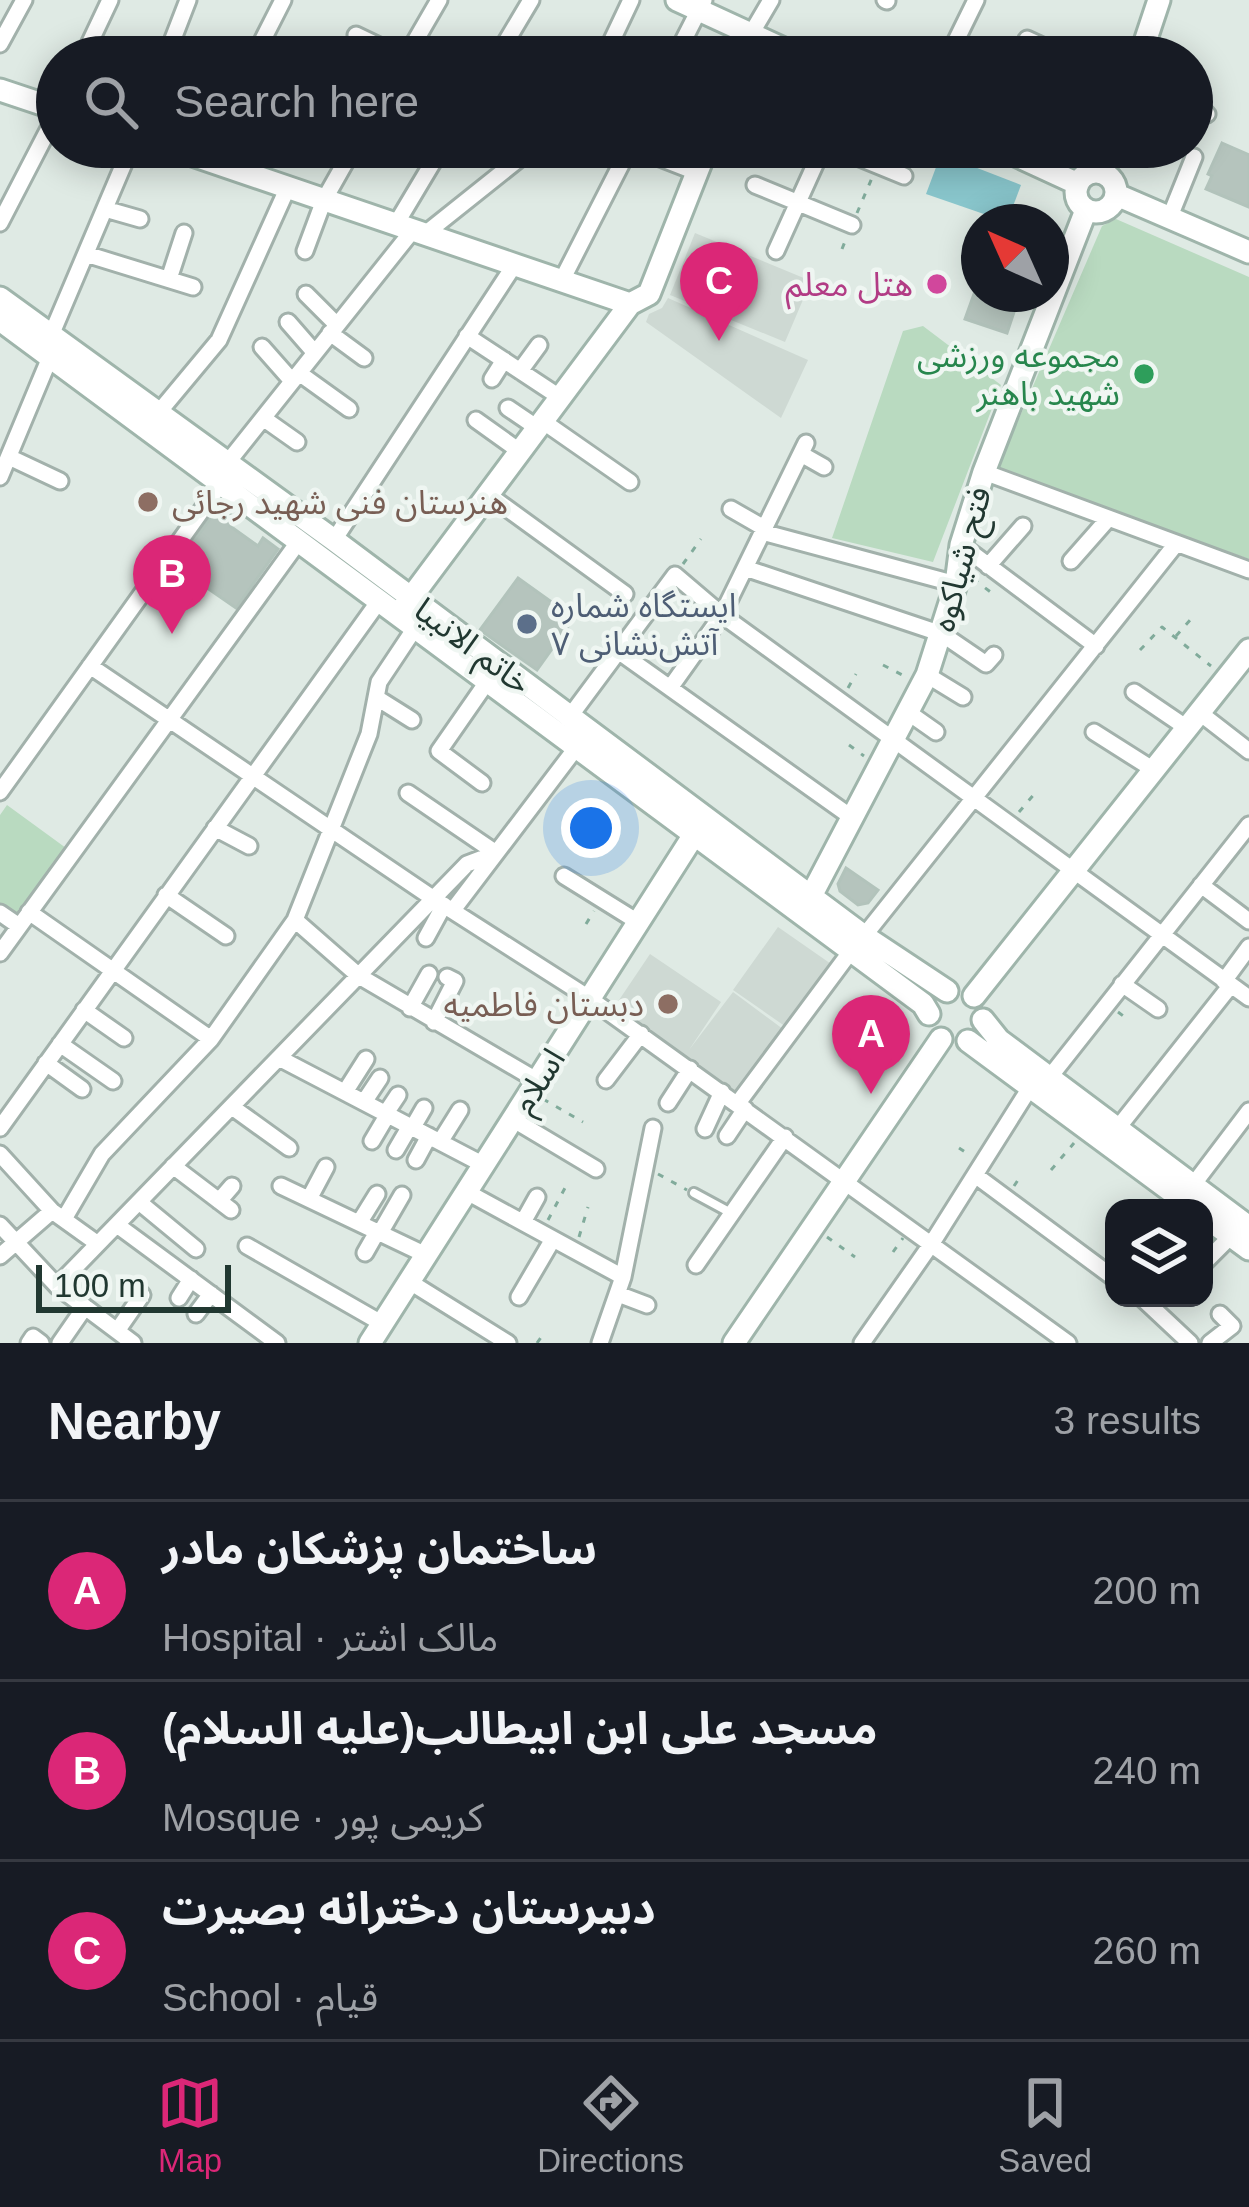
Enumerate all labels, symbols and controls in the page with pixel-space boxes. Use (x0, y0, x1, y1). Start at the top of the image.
search box (36, 36, 1213, 168)
icon: search (78, 69, 144, 135)
text: Search here (174, 76, 419, 127)
north arrow (961, 204, 1069, 312)
pin: C (680, 242, 758, 341)
place label: هتل معلم (786, 266, 913, 310)
marker: هتل معلم (924, 271, 950, 297)
place label: مجموعه ورزشی شهید باهنر (917, 337, 1120, 413)
marker: مجموعه ورزشی شهید باهنر (1131, 361, 1157, 387)
street label: فتح شیاکوه (924, 483, 1004, 637)
place label: هنرستان فنی شهید رجائی (172, 484, 508, 522)
marker: هنرستان فنی شهید رجائی (135, 489, 161, 515)
pin: B (133, 535, 211, 634)
place label: ایستگاه شماره ۷ آتش‌نشانی (551, 587, 737, 663)
street label: خاتم الانبیا (403, 590, 538, 707)
marker: ایستگاه شماره ۷ آتش‌نشانی (514, 611, 540, 637)
your location (561, 798, 621, 858)
place label: دبستان فاطمیه (444, 986, 644, 1024)
marker: دبستان فاطمیه (655, 991, 681, 1017)
pin: A (832, 995, 910, 1094)
street label: اسلام (504, 1042, 577, 1123)
map controls (1105, 1199, 1213, 1307)
button: layers (1105, 1199, 1213, 1307)
scale bar (36, 1259, 231, 1312)
text: 100 m (54, 1267, 146, 1304)
text: Nearby (48, 1393, 221, 1450)
text: 3 results (1054, 1399, 1201, 1442)
text: ساختمان پزشکان مادر (162, 1523, 597, 1574)
text: A (73, 1569, 101, 1612)
text: 200 m (1093, 1569, 1201, 1612)
text: Hospital · مالک اشتر (162, 1616, 498, 1659)
text: مسجد علی ابن ابیطالب(علیه السلام) (162, 1703, 878, 1754)
text: B (73, 1749, 101, 1792)
text: 240 m (1093, 1749, 1201, 1792)
text: Mosque · کریمی پور (162, 1796, 484, 1839)
text: دبیرستان دخترانه بصیرت (162, 1883, 656, 1934)
text: C (73, 1929, 101, 1972)
text: 260 m (1093, 1929, 1201, 1972)
text: School · قیام (162, 1976, 378, 2019)
tab: Map (157, 2070, 223, 2180)
tab: Directions (537, 2070, 684, 2180)
tab: Saved (998, 2070, 1092, 2180)

